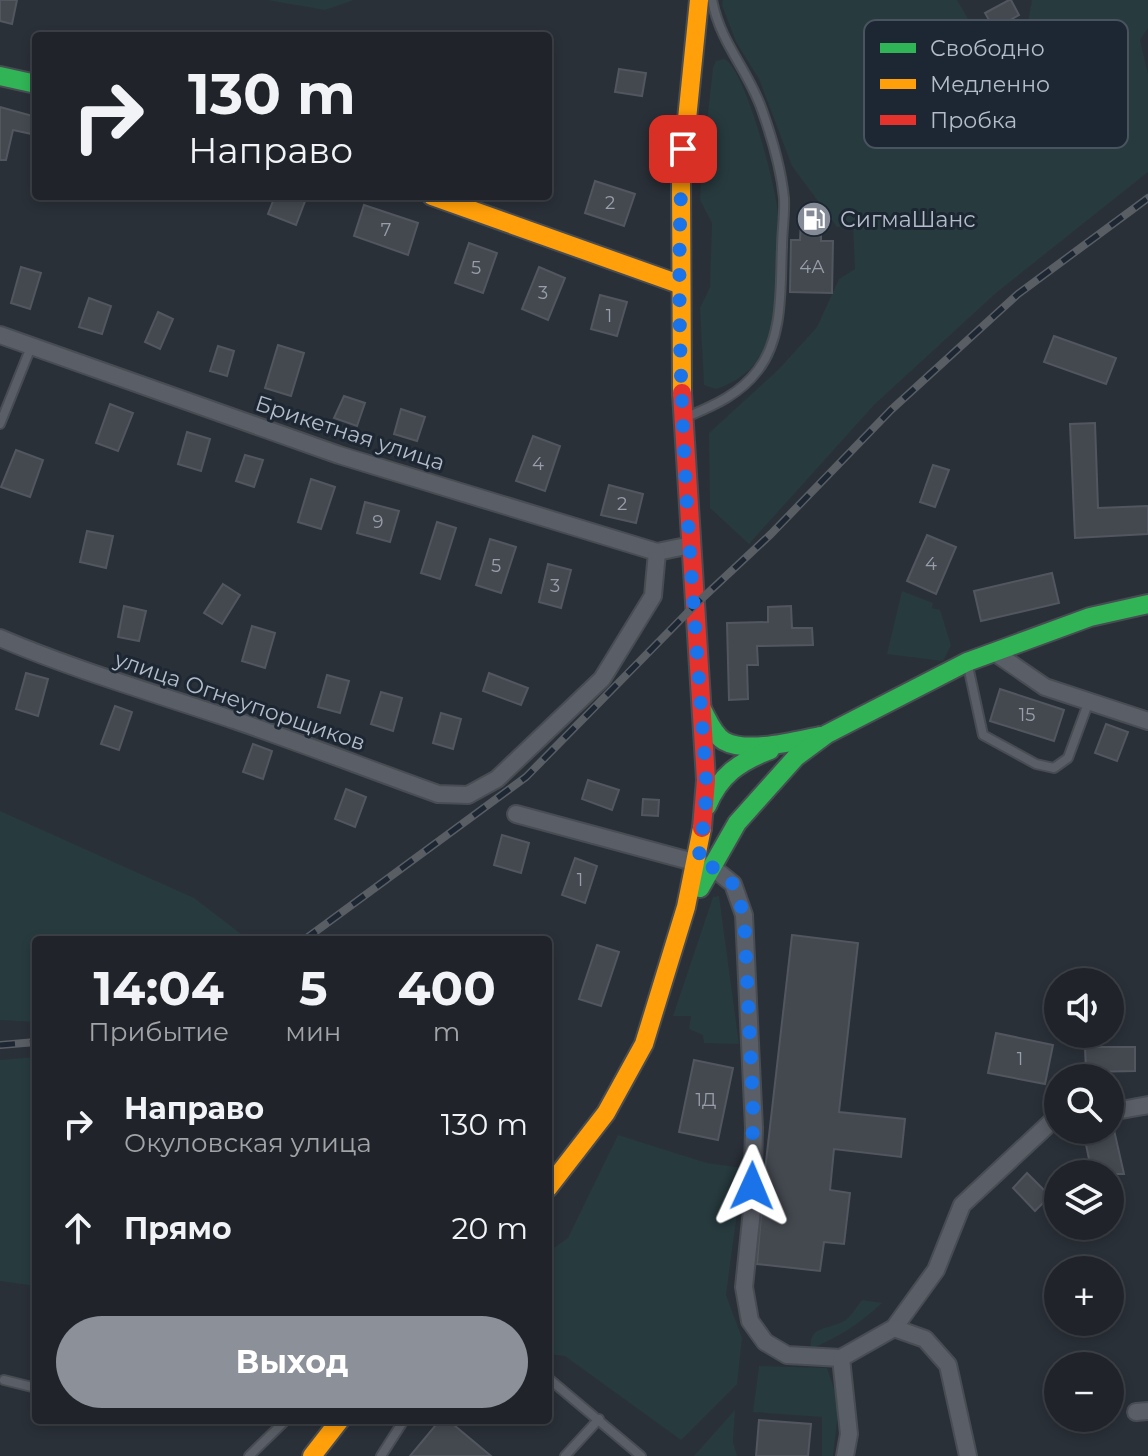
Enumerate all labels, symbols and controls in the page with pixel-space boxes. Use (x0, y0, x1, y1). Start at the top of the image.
legend (864, 20, 1128, 148)
text: Свободно (930, 35, 1045, 62)
text: 130 m (188, 60, 356, 128)
icon: right (56, 64, 160, 168)
text: Медленно (930, 71, 1050, 98)
text: Пробка (930, 107, 1017, 134)
pin (649, 115, 717, 183)
icon: arrive (661, 127, 705, 171)
text: Направо (188, 128, 353, 172)
house number: 2 (605, 192, 615, 214)
fuel station icon: СигмаШанс (795, 200, 833, 238)
place label: СигмаШанс (840, 206, 976, 233)
house number: 7 (381, 219, 391, 241)
house number: 4А (799, 256, 825, 278)
house number: 5 (471, 257, 481, 279)
house number: 3 (538, 282, 548, 304)
house number: 1 (606, 305, 612, 327)
street label: Брикетная улица (252, 390, 448, 476)
house number: 4 (532, 453, 544, 475)
house number: 2 (617, 493, 627, 515)
house number: 9 (373, 511, 384, 533)
house number: 4 (925, 553, 937, 575)
house number: 5 (491, 555, 501, 577)
house number: 3 (550, 575, 560, 597)
street label: улица Огнеупорщиков (110, 645, 369, 757)
house number: 15 (1019, 704, 1035, 726)
house number: 1 (577, 869, 583, 891)
text: 14:04 (93, 959, 224, 1017)
text: 5 (299, 959, 328, 1017)
text: 400 (398, 959, 496, 1017)
map controls (1044, 968, 1124, 1432)
button: sound (1044, 968, 1124, 1048)
text: Прибытие (88, 1016, 229, 1048)
text: мин (285, 1016, 341, 1048)
text: m (433, 1016, 460, 1048)
house number: 1 (1017, 1048, 1023, 1070)
button: search (1044, 1064, 1124, 1144)
house number: 1Д (696, 1089, 716, 1111)
text: Направо (124, 1090, 264, 1127)
icon: right (56, 1102, 100, 1146)
text: 130 m (441, 1106, 528, 1143)
text: Окуловская улица (124, 1127, 372, 1159)
position arrow (710, 1144, 794, 1228)
button: layers (1044, 1160, 1124, 1240)
icon: ahead (56, 1206, 100, 1250)
text: Прямо (124, 1210, 232, 1247)
text: 20 m (451, 1210, 528, 1247)
button: + (1044, 1256, 1124, 1336)
button: Выход (56, 1316, 528, 1408)
button: − (1044, 1352, 1124, 1432)

